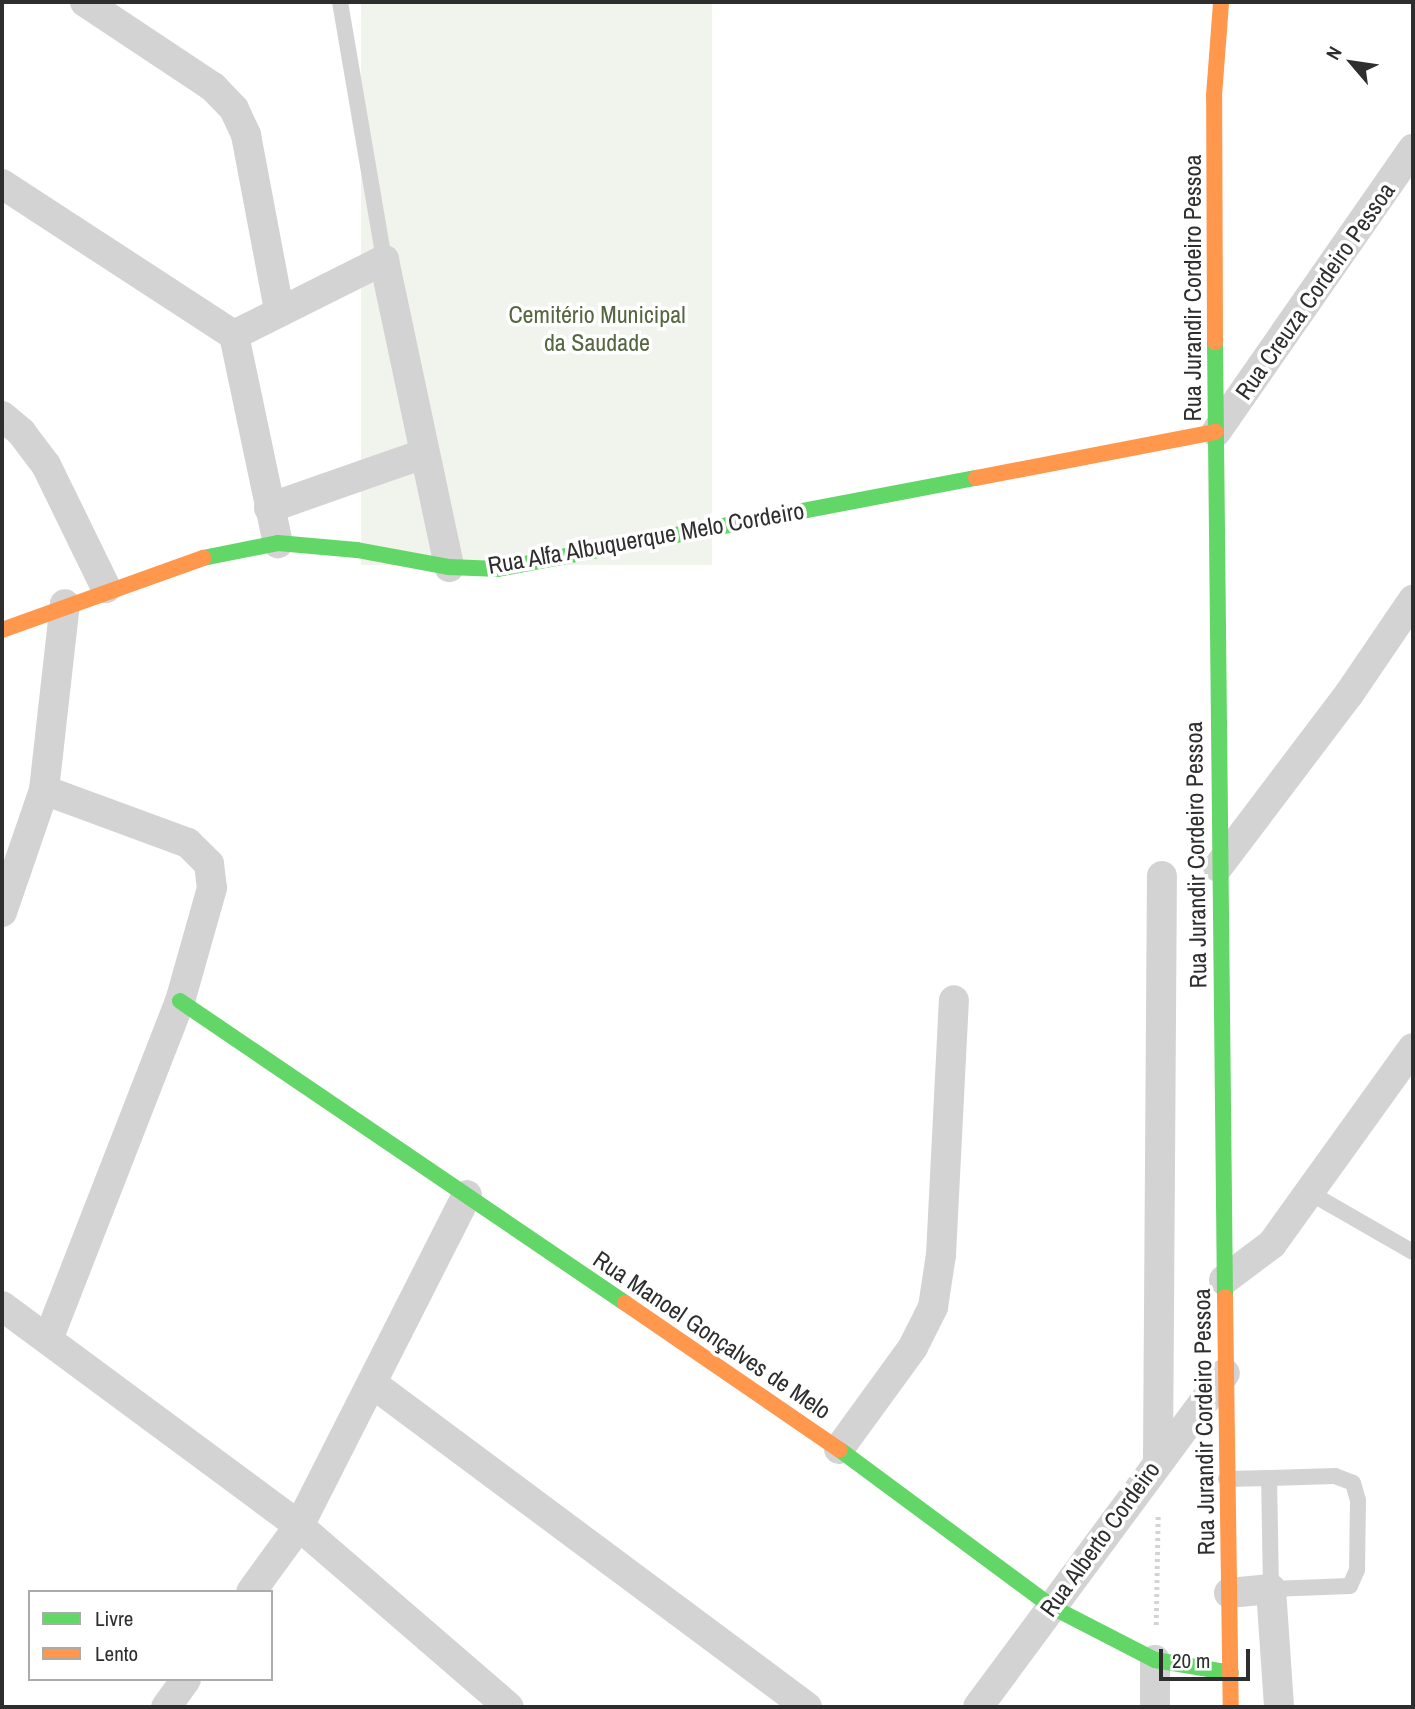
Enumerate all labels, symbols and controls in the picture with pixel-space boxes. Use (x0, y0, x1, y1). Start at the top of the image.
north arrow (1317, 28, 1387, 98)
text: N (1320, 42, 1348, 64)
street label: Rua Jurandir Cordeiro Pessoa (1179, 155, 1207, 421)
street label: Rua Creuza Cordeiro Pessoa (1229, 177, 1401, 405)
park label: Cemitério Municipal da Saudade (508, 301, 686, 357)
street label: Rua Alfa Albuquerque Melo Cordeiro (485, 496, 807, 580)
street label: Rua Jurandir Cordeiro Pessoa (1179, 721, 1213, 989)
street label: Rua Manoel Gonçalves de Melo (588, 1245, 836, 1425)
street label: Rua Jurandir Cordeiro Pessoa (1187, 1288, 1221, 1556)
street label: Rua Alberto Cordeiro (1034, 1455, 1166, 1623)
legend (28, 1590, 273, 1681)
text: Livre (95, 1604, 133, 1633)
scale bar (1163, 1636, 1254, 1680)
text: Lento (95, 1639, 138, 1668)
text: 20 m (1172, 1646, 1210, 1675)

